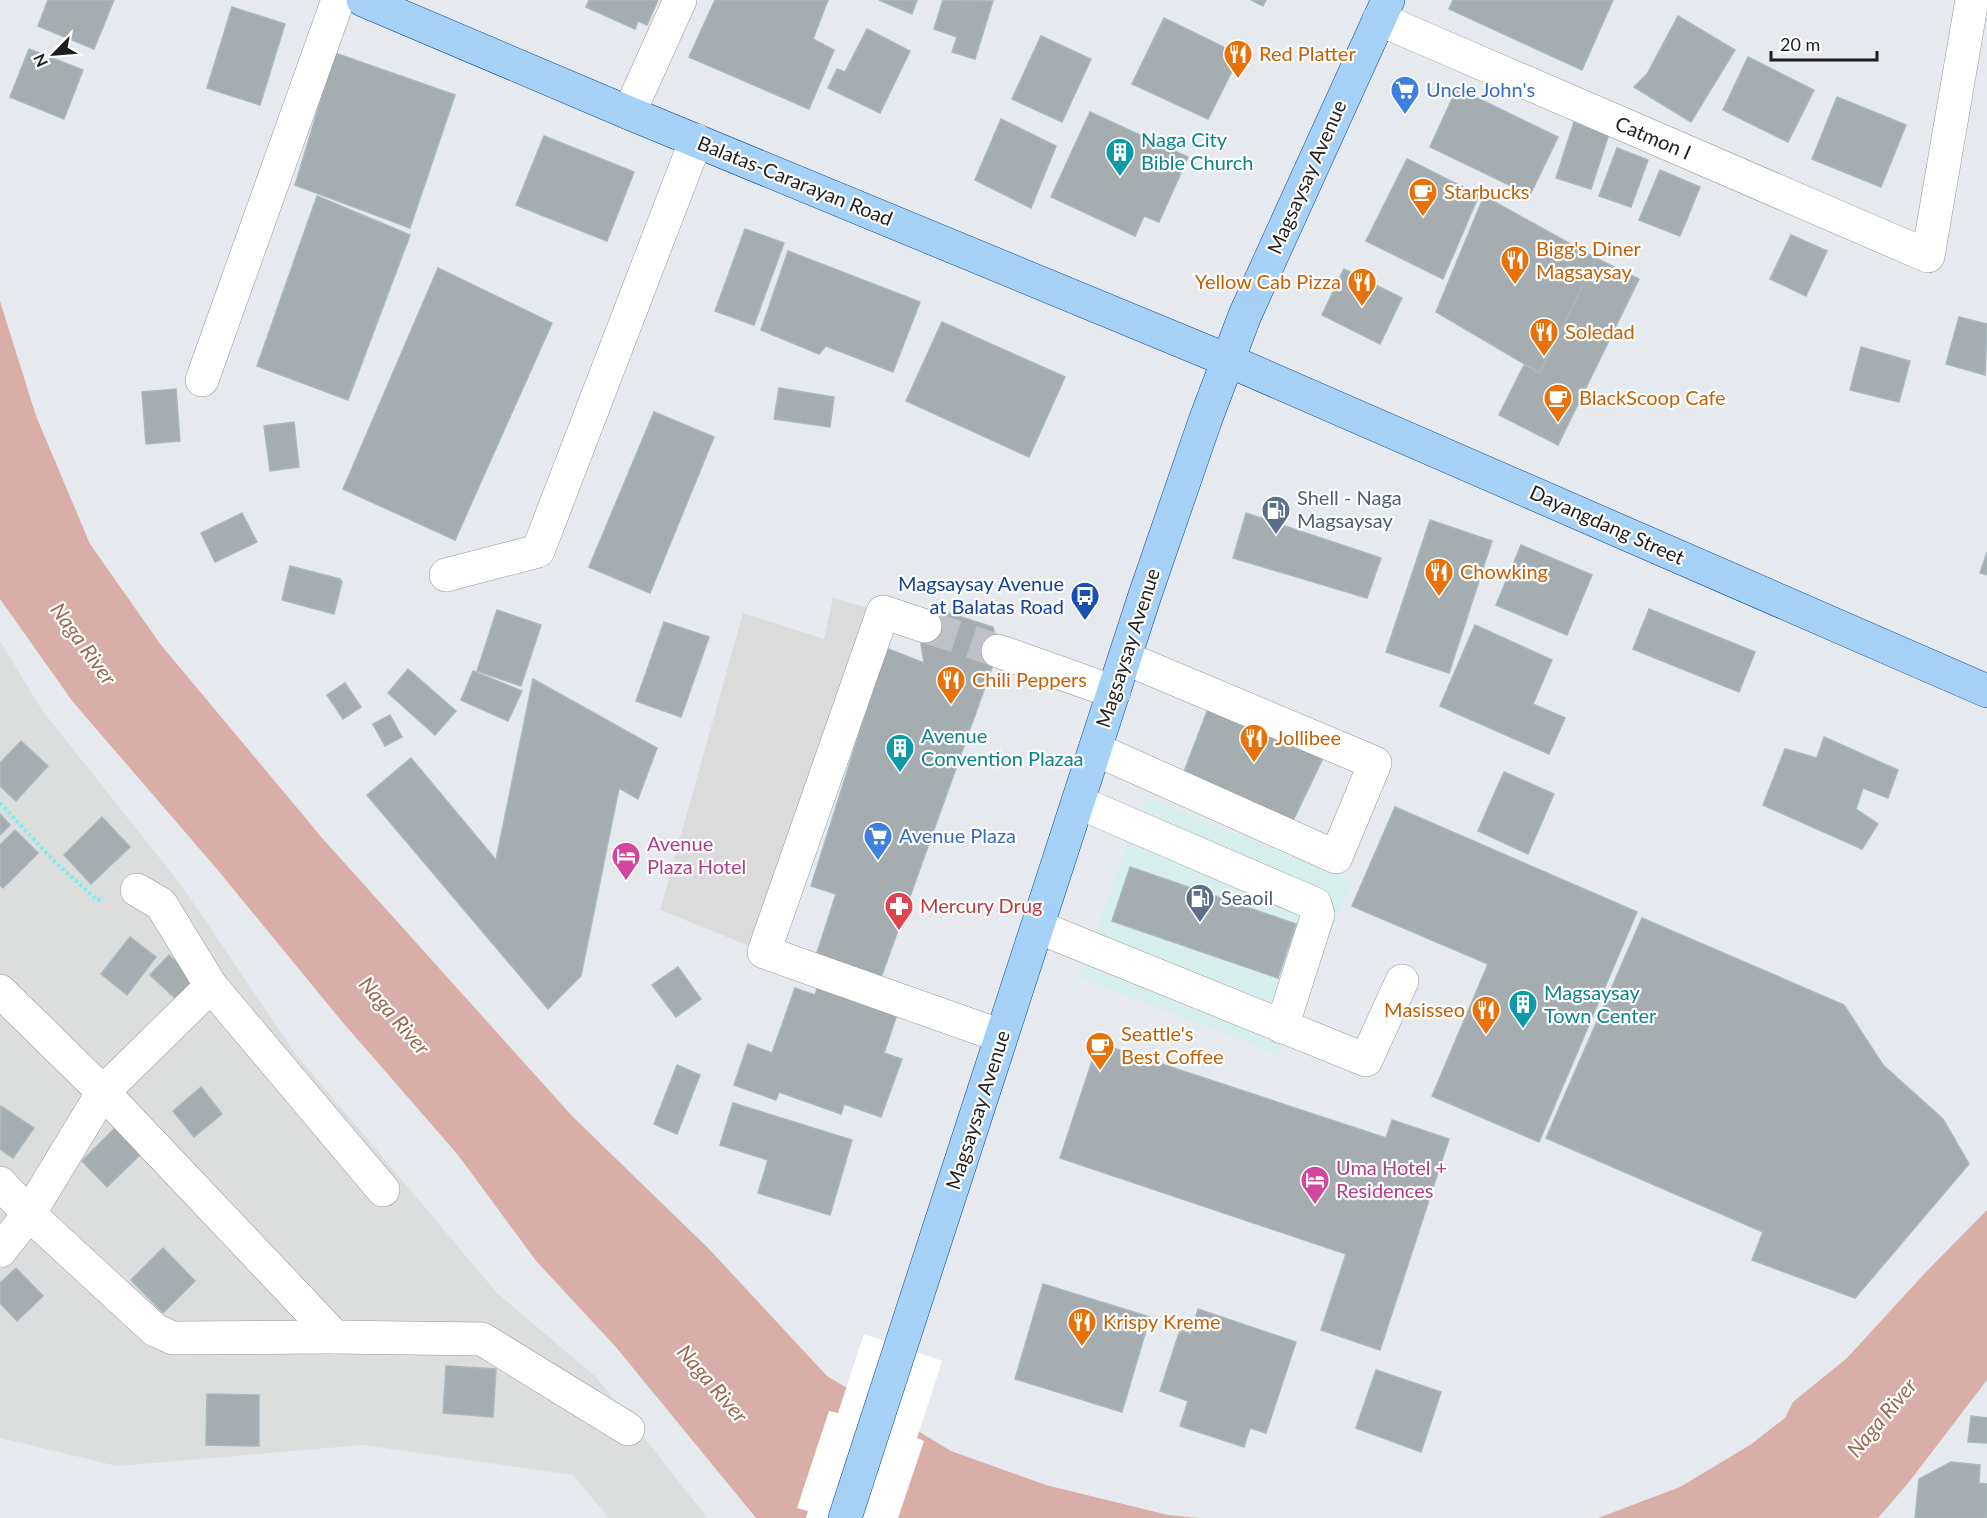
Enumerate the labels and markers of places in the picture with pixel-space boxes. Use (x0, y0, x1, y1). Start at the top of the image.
restaurant icon: Red Platter (1222, 38, 1254, 80)
place label: Red Platter (1259, 41, 1356, 65)
supermarket icon: Uncle John's (1389, 74, 1421, 116)
place label: Uncle John's (1426, 77, 1535, 101)
place label: Naga City Bible Church (1141, 127, 1253, 174)
building icon: Naga City Bible Church (1104, 136, 1136, 178)
cafe icon: Starbucks (1407, 176, 1439, 218)
place label: Starbucks (1444, 179, 1530, 203)
place label: Bigg's Diner Magsaysay (1536, 236, 1642, 283)
restaurant icon: Bigg's Diner Magsaysay (1499, 244, 1531, 286)
restaurant icon: Yellow Cab Pizza (1346, 266, 1378, 308)
place label: Yellow Cab Pizza (1195, 269, 1341, 293)
restaurant icon: Soledad (1528, 316, 1560, 358)
place label: Soledad (1565, 319, 1635, 343)
cafe icon: BlackScoop Cafe (1542, 382, 1574, 424)
place label: BlackScoop Cafe (1579, 385, 1726, 409)
place label: Shell - Naga Magsaysay (1297, 485, 1402, 532)
fuel station icon: Shell - Naga Magsaysay (1260, 494, 1292, 536)
restaurant icon: Chowking (1423, 556, 1455, 598)
place label: Chowking (1460, 559, 1548, 583)
place label: Magsaysay Avenue at Balatas Road (898, 571, 1064, 618)
bus stop icon: Magsaysay Avenue at Balatas Road (1069, 580, 1101, 622)
restaurant icon: Chili Peppers (935, 664, 967, 706)
place label: Chili Peppers (972, 667, 1087, 691)
restaurant icon: Jollibee (1238, 722, 1270, 764)
place label: Avenue Convention Plazaa (921, 723, 1084, 770)
place label: Jollibee (1275, 725, 1341, 749)
building icon: Avenue Convention Plazaa (884, 732, 916, 774)
supermarket icon: Avenue Plaza (862, 820, 894, 862)
place label: Avenue Plaza (899, 823, 1016, 847)
place label: Avenue Plaza Hotel (647, 831, 746, 878)
hotel icon: Avenue Plaza Hotel (610, 840, 642, 882)
fuel station icon: Seaoil (1184, 882, 1216, 924)
place label: Seaoil (1221, 885, 1273, 909)
pharmacy icon: Mercury Drug (883, 890, 915, 932)
place label: Mercury Drug (920, 893, 1042, 917)
place label: Magsaysay Town Center (1544, 980, 1657, 1027)
building icon: Magsaysay Town Center (1507, 988, 1539, 1030)
restaurant icon: Masisseo (1470, 994, 1502, 1036)
place label: Masisseo (1384, 997, 1465, 1021)
place label: Seattle's Best Coffee (1121, 1021, 1224, 1068)
cafe icon: Seattle's Best Coffee (1084, 1030, 1116, 1072)
place label: Uma Hotel + Residences (1336, 1155, 1447, 1202)
hotel icon: Uma Hotel + Residences (1299, 1164, 1331, 1206)
restaurant icon: Krispy Kreme (1066, 1306, 1098, 1348)
place label: Krispy Kreme (1103, 1309, 1221, 1333)

